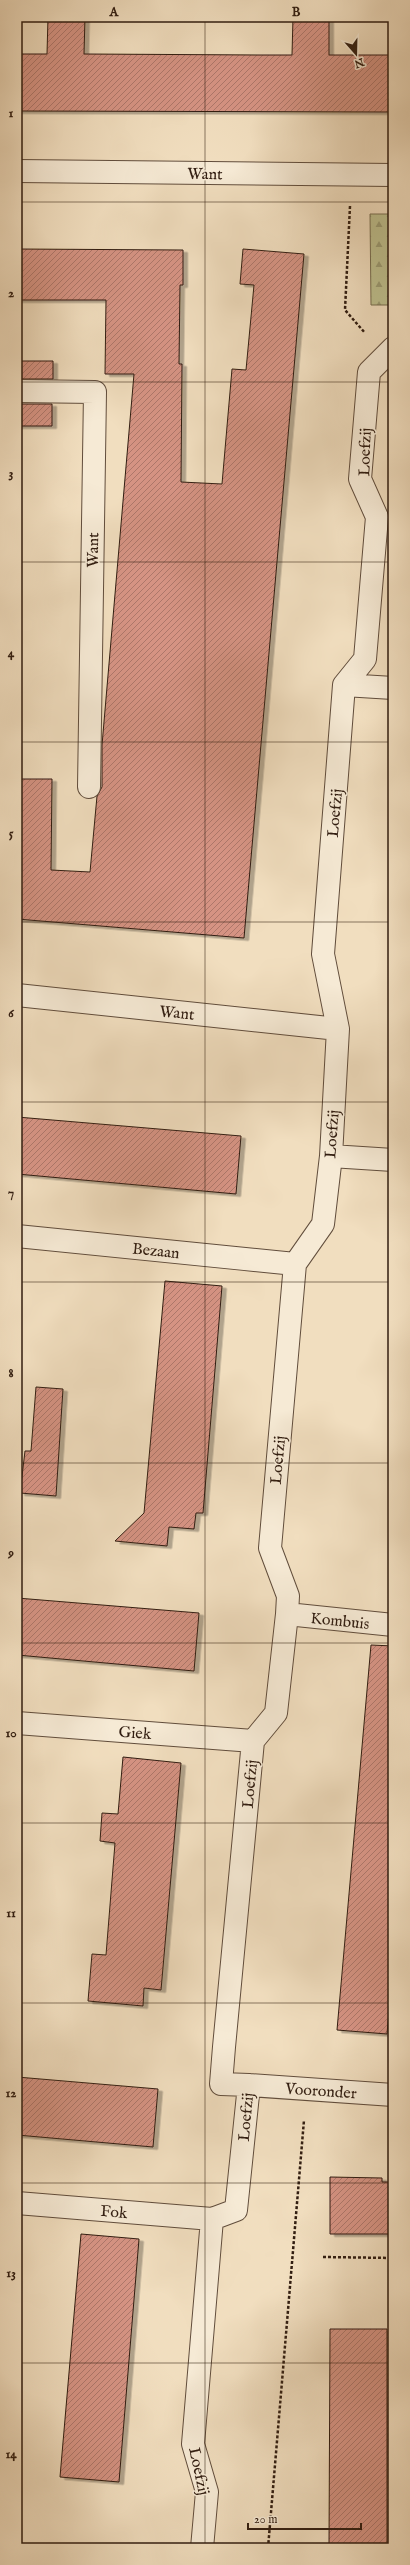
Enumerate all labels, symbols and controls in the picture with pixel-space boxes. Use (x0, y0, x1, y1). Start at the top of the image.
text: A (109, 4, 120, 21)
text: B (292, 4, 301, 21)
north arrow (336, 34, 376, 74)
text: N (352, 54, 367, 71)
text: 1 (9, 105, 14, 122)
street label: Want (187, 165, 223, 185)
text: 2 (8, 285, 14, 302)
street label: Loefzij (355, 427, 377, 477)
text: 3 (9, 465, 14, 482)
street label: Want (84, 532, 104, 568)
text: 4 (8, 645, 15, 662)
street label: Loefzij (324, 788, 348, 838)
text: 5 (9, 825, 14, 842)
street label: Want (158, 1002, 196, 1026)
text: 6 (8, 1005, 14, 1022)
street label: Loefzij (321, 1109, 345, 1159)
text: 7 (8, 1185, 14, 1202)
street label: Bezaan (131, 1240, 181, 1264)
text: 8 (8, 1365, 14, 1382)
street label: Loefzij (267, 1435, 291, 1485)
text: 9 (7, 1545, 14, 1562)
street label: Kombuis (309, 1609, 371, 1635)
street label: Giek (118, 1723, 152, 1745)
text: 10 (5, 1725, 17, 1742)
street label: Loefzij (239, 1759, 263, 1809)
text: 11 (6, 1905, 16, 1922)
street label: Vooronder (283, 2079, 357, 2104)
text: 12 (6, 2085, 16, 2102)
street label: Loefzij (235, 2092, 259, 2142)
street label: Fok (99, 2202, 129, 2224)
text: 13 (6, 2265, 16, 2282)
text: 14 (5, 2446, 17, 2463)
street label: Loefzij (183, 2446, 213, 2497)
scale bar (248, 2505, 361, 2531)
text: 20 m (254, 2512, 277, 2527)

